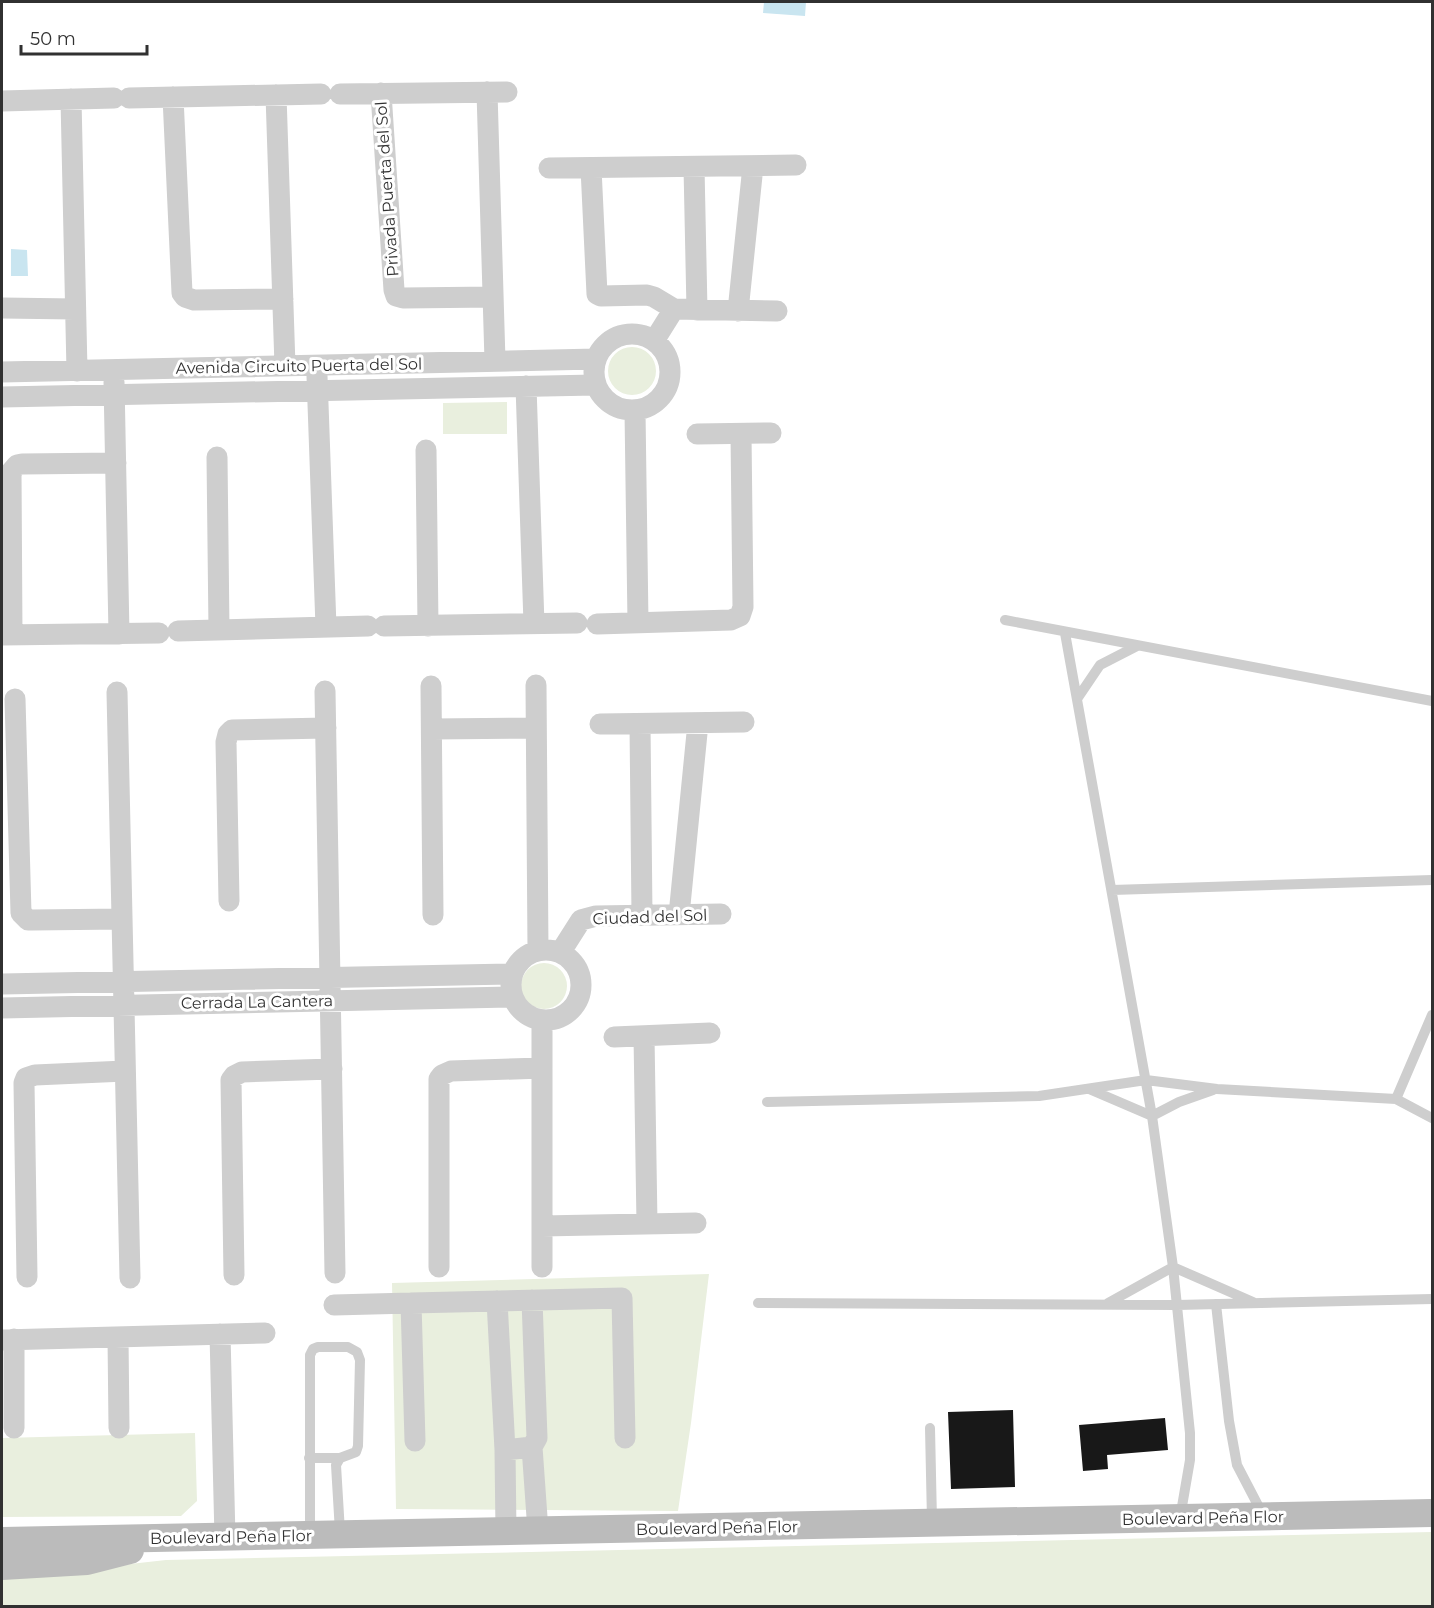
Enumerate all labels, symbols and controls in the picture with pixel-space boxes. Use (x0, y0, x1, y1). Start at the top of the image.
scale bar (21, 18, 147, 56)
text: 50 m (30, 28, 76, 50)
street label: Privada Puerta del Sol (371, 101, 403, 277)
street label: Avenida Circuito Puerta del Sol (176, 354, 422, 378)
street label: Ciudad del Sol (592, 906, 708, 928)
street label: Cerrada La Cantera (181, 991, 333, 1013)
street label: Boulevard Peña Flor (1122, 1507, 1284, 1529)
street label: Boulevard Peña Flor (636, 1517, 798, 1539)
street label: Boulevard Peña Flor (150, 1526, 312, 1548)

